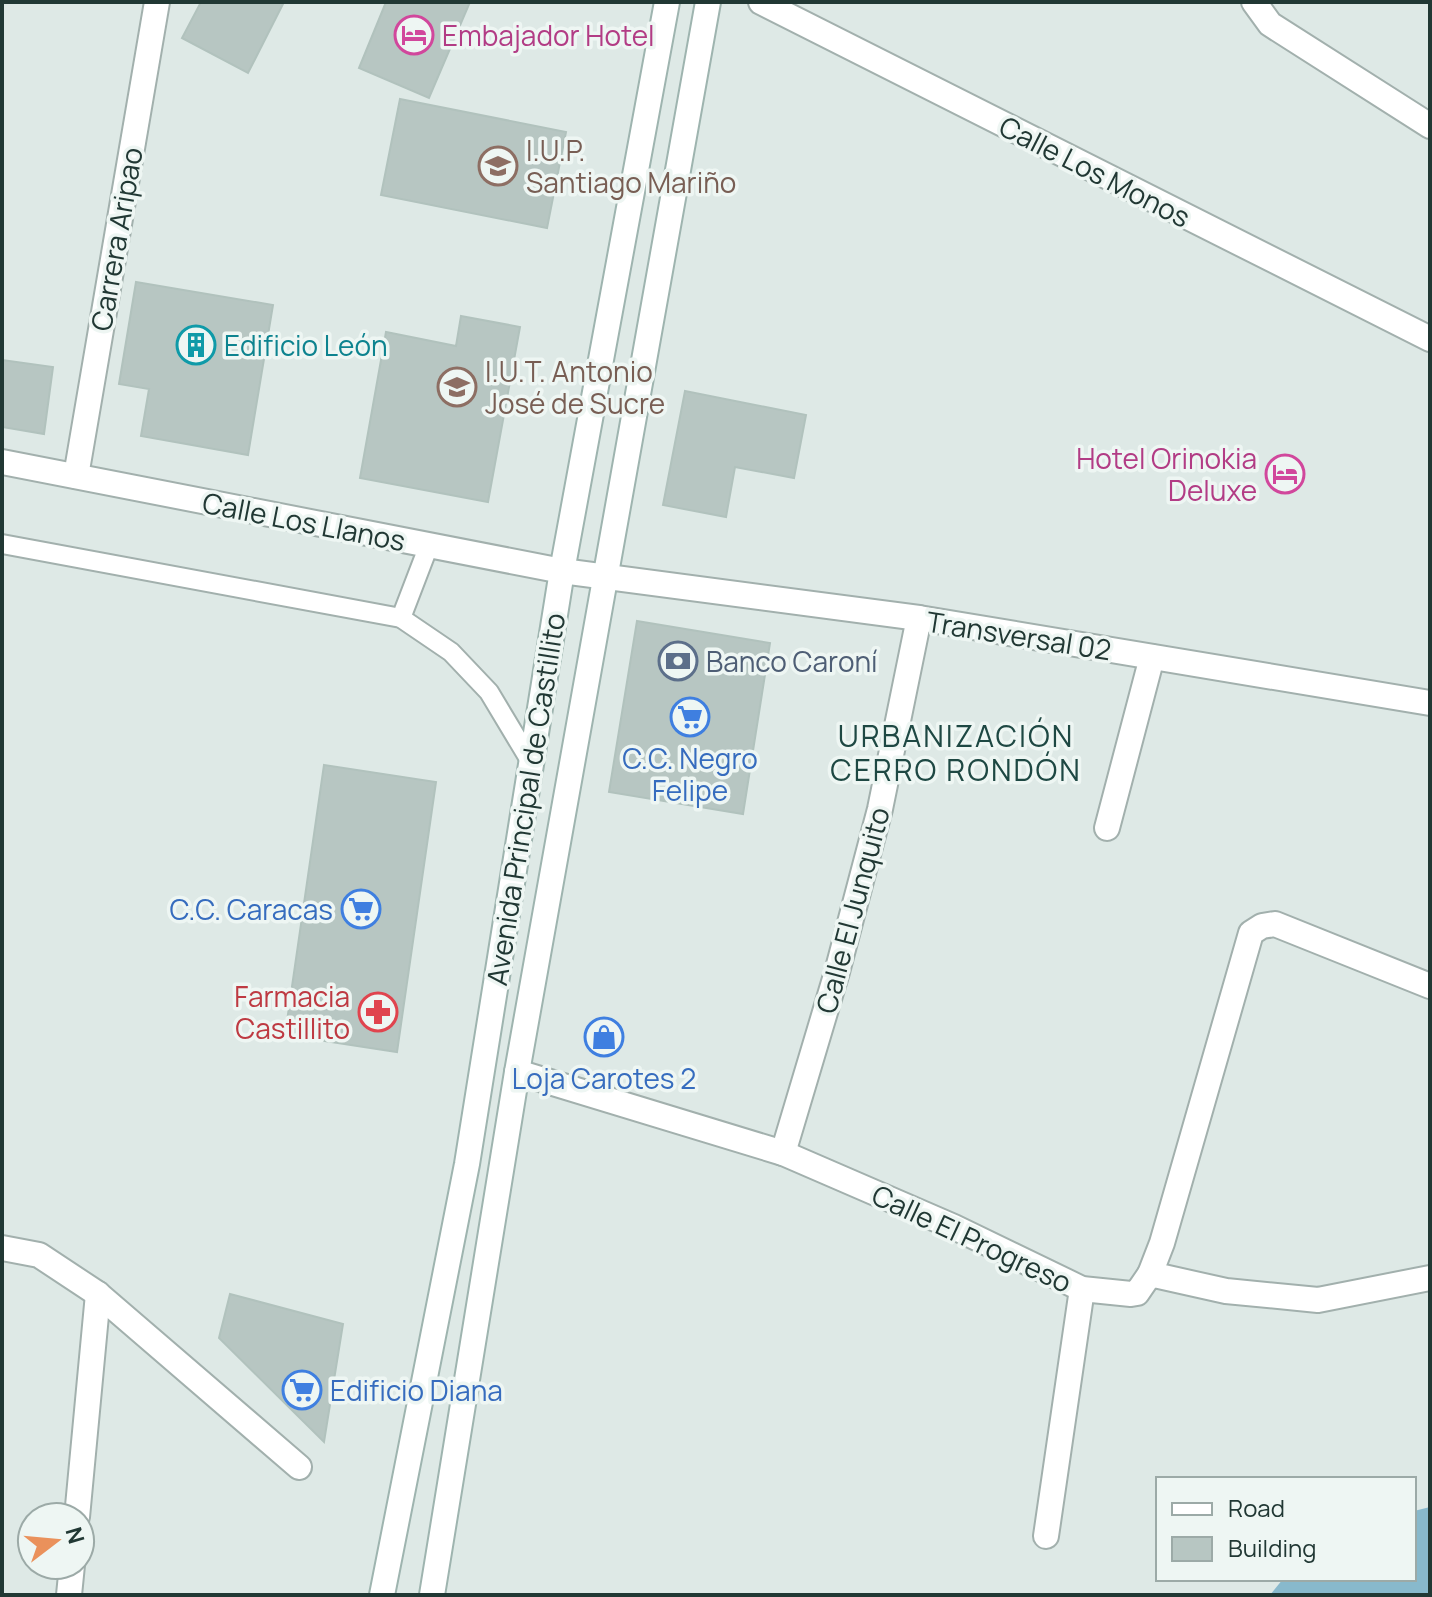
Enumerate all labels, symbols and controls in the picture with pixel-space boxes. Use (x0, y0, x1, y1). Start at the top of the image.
hotel icon: Embajador Hotel (393, 14, 435, 56)
place label: Embajador Hotel (442, 16, 655, 54)
street label: Calle Los Monos (993, 107, 1197, 235)
place label: I.U.P. Santiago Mariño (526, 131, 736, 201)
street label: Carrera Aripao (81, 144, 151, 334)
school or university icon: I.U.P. Santiago Mariño (477, 145, 519, 187)
building icon: Edificio León (175, 324, 217, 366)
place label: Edificio León (224, 326, 388, 364)
place label: I.U.T. Antonio José de Sucre (485, 352, 665, 422)
school or university icon: I.U.T. Antonio José de Sucre (436, 366, 478, 408)
place label: Hotel Orinokia Deluxe (1076, 439, 1257, 509)
hotel icon: Hotel Orinokia Deluxe (1264, 453, 1306, 495)
street label: Calle Los Llanos (199, 483, 409, 559)
street label: Transversal 02 (924, 602, 1114, 668)
street label: Avenida Principal de Castillito (477, 610, 573, 988)
bank icon: Banco Caroní (657, 640, 699, 682)
place label: Banco Caroní (706, 642, 878, 680)
supermarket icon: C.C. Negro Felipe (669, 696, 711, 738)
district label: URBANIZACIÓN CERRO RONDÓN (830, 715, 1082, 790)
place label: C.C. Negro Felipe (622, 739, 758, 809)
street label: Calle El Junquito (806, 803, 898, 1017)
supermarket icon: C.C. Caracas (340, 888, 382, 930)
place label: C.C. Caracas (170, 890, 333, 928)
place label: Farmacia Castillito (234, 977, 350, 1047)
pharmacy icon: Farmacia Castillito (357, 991, 399, 1033)
shop icon: Loja Carotes 2 (583, 1016, 625, 1058)
place label: Loja Carotes 2 (512, 1059, 696, 1097)
street label: Calle El Progreso (866, 1175, 1078, 1301)
supermarket icon: Edificio Diana (281, 1369, 323, 1411)
place label: Edificio Diana (330, 1371, 503, 1409)
legend (1156, 1477, 1416, 1581)
text: Road (1228, 1491, 1285, 1524)
north arrow (16, 1501, 96, 1581)
text: N (59, 1524, 92, 1547)
text: Building (1228, 1531, 1316, 1564)

